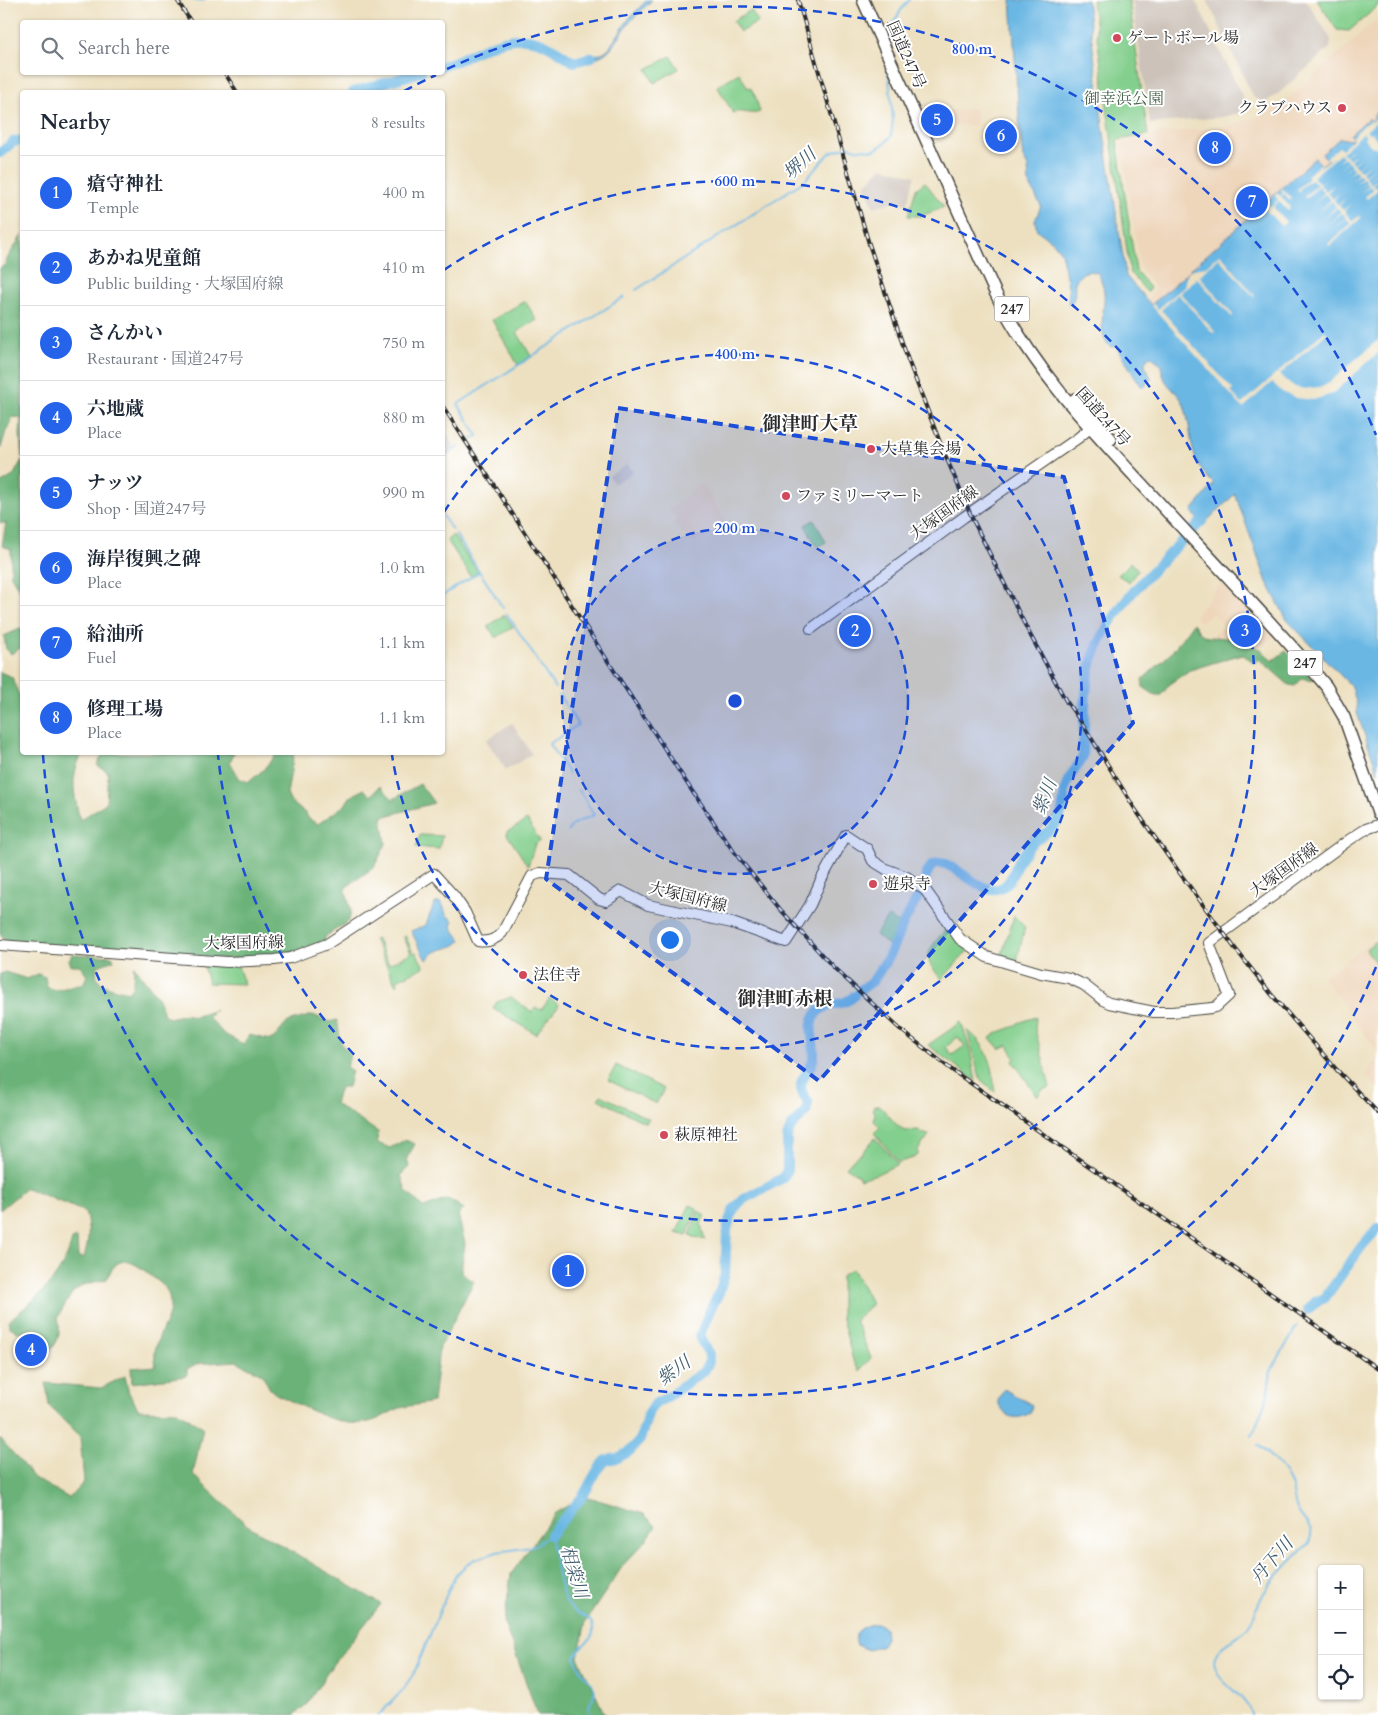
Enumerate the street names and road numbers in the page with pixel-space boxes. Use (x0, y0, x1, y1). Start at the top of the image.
street label: 国道247号 (881, 17, 931, 93)
road number: 247 (994, 296, 1030, 322)
street label: 国道247号 (1071, 383, 1135, 451)
street label: 大塚国府線 (905, 481, 983, 545)
road number: 247 (1288, 650, 1322, 676)
street label: 大塚国府線 (1245, 838, 1323, 902)
street label: 大塚国府線 (647, 877, 729, 917)
street label: 大塚国府線 (204, 931, 284, 955)

